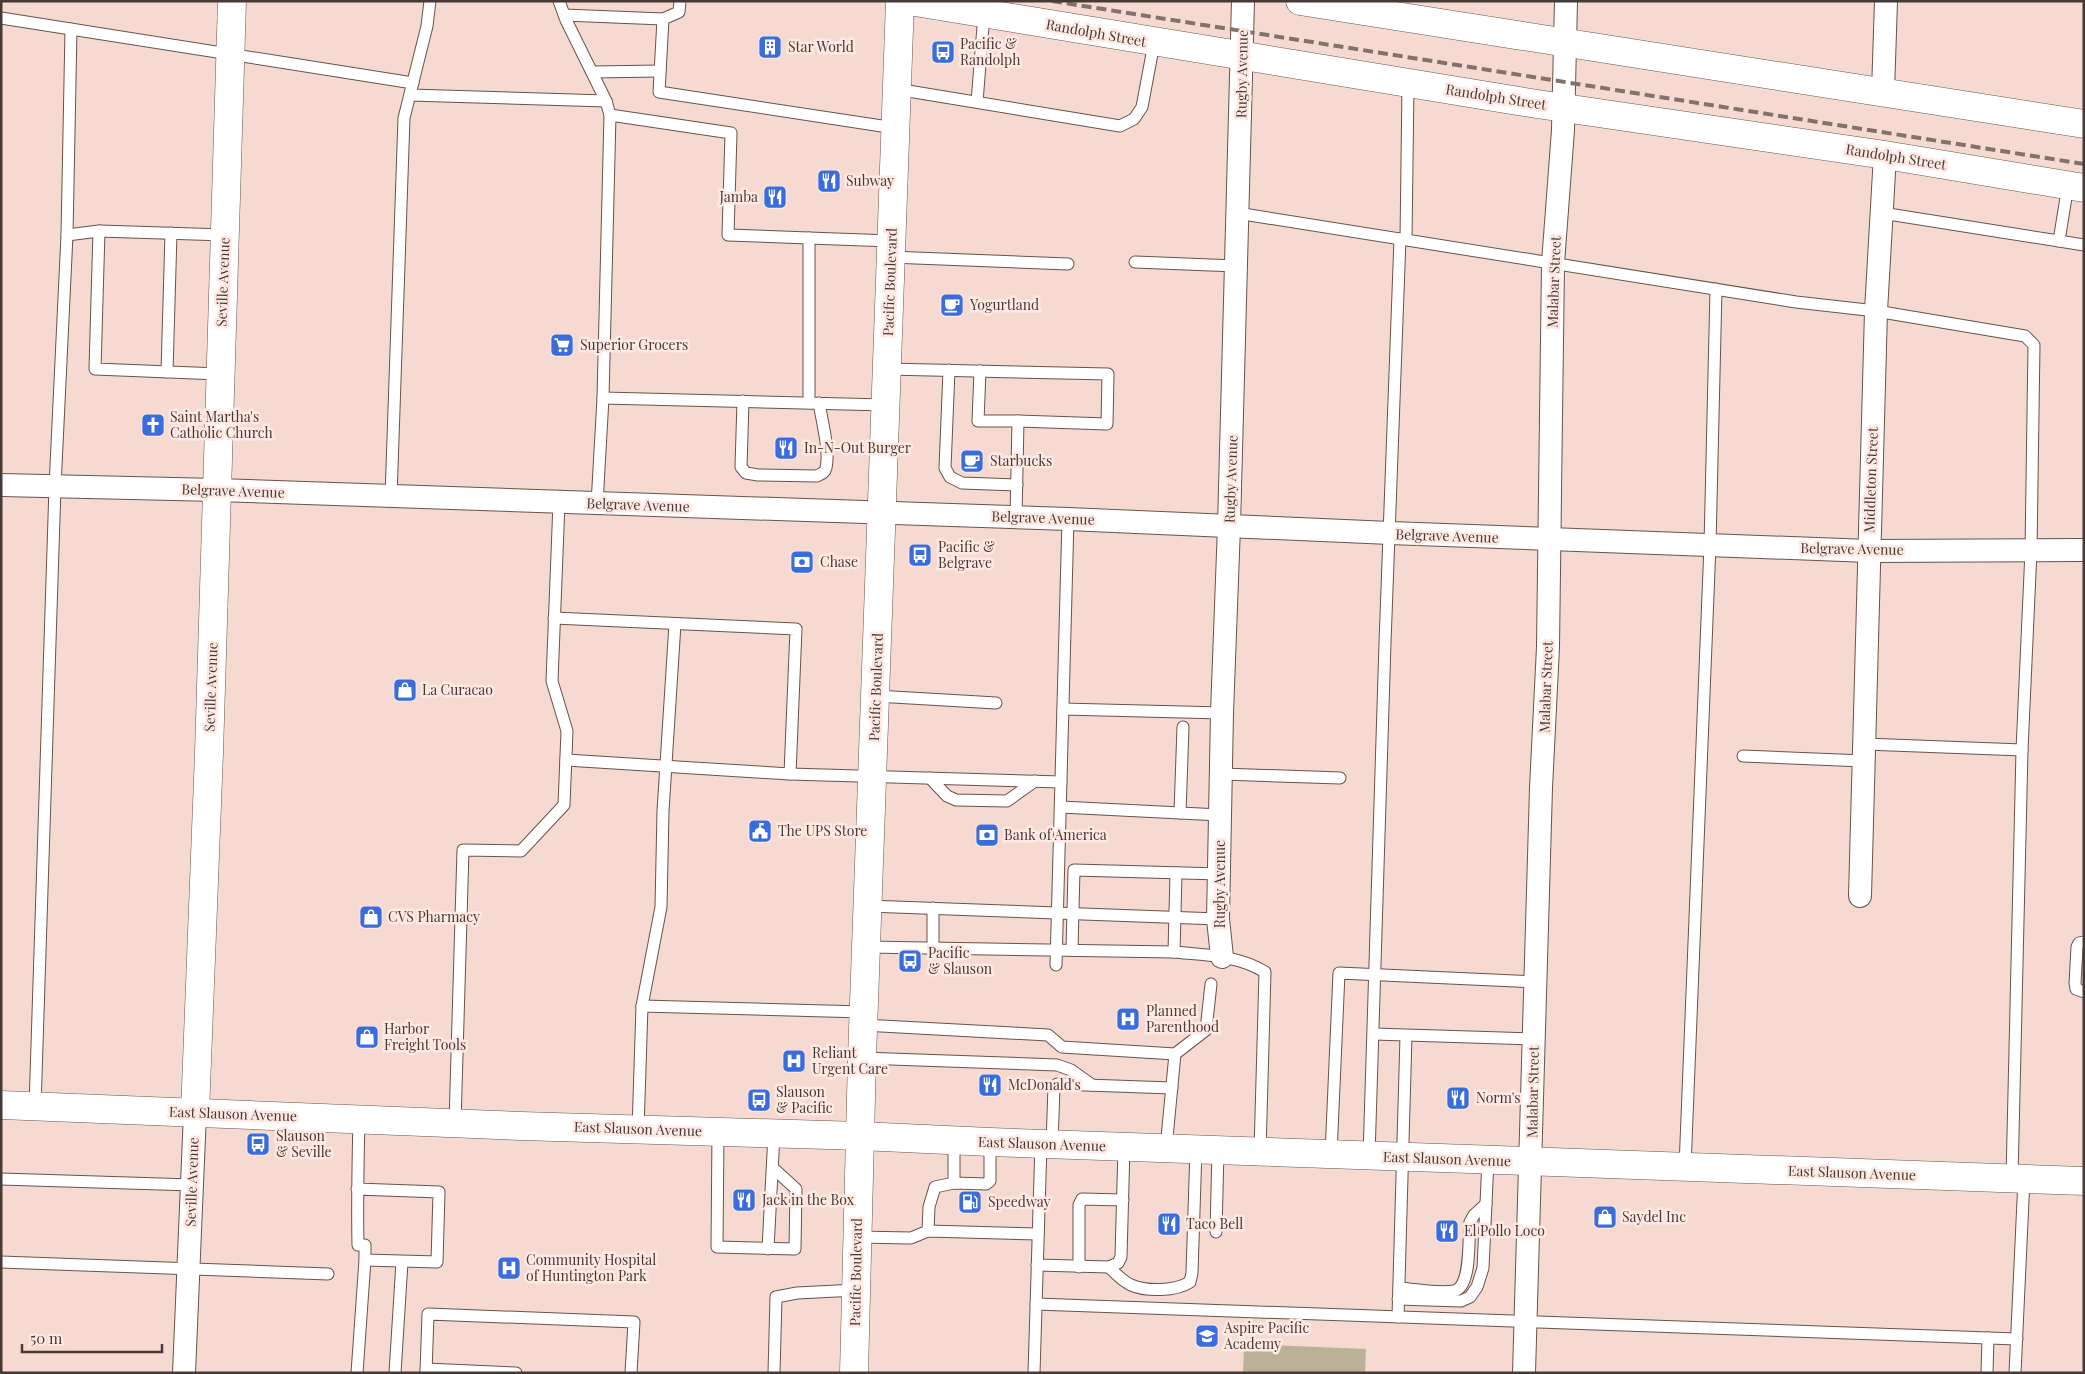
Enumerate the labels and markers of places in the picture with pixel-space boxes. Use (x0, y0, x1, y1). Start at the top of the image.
building icon: Star World (757, 34, 783, 60)
place label: Pacific & Randolph (960, 34, 1021, 69)
place label: Star World (788, 37, 854, 56)
bus stop icon: Pacific & Randolph (930, 39, 956, 65)
restaurant icon: Subway (816, 168, 842, 194)
place label: Subway (846, 171, 894, 190)
restaurant icon: Jamba (762, 184, 788, 210)
place label: Jamba (718, 187, 758, 206)
cafe icon: Yogurtland (939, 292, 965, 318)
place label: Yogurtland (969, 295, 1039, 314)
supermarket icon: Superior Grocers (549, 332, 575, 358)
place label: Superior Grocers (580, 335, 688, 354)
place label: Saint Martha's Catholic Church (170, 407, 273, 442)
church icon: Saint Martha's Catholic Church (140, 412, 166, 438)
restaurant icon: In-N-Out Burger (773, 435, 799, 461)
place label: In-N-Out Burger (804, 438, 912, 457)
cafe icon: Starbucks (959, 448, 985, 474)
place label: Starbucks (990, 451, 1052, 470)
place label: Pacific & Belgrave (938, 537, 995, 572)
bus stop icon: Pacific & Belgrave (907, 542, 933, 568)
bank icon: Chase (789, 549, 815, 575)
place label: Chase (820, 552, 858, 571)
shop icon: La Curacao (392, 677, 418, 703)
place label: La Curacao (422, 680, 493, 699)
public building icon: The UPS Store (747, 818, 773, 844)
place label: The UPS Store (778, 821, 867, 840)
bank icon: Bank of America (974, 822, 1000, 848)
place label: Bank of America (1004, 825, 1107, 844)
shop icon: CVS Pharmacy (358, 904, 384, 930)
place label: CVS Pharmacy (388, 907, 480, 926)
place label: Pacific & Slauson (928, 943, 993, 978)
bus stop icon: Pacific & Slauson (897, 948, 923, 974)
place label: Planned Parenthood (1146, 1001, 1219, 1036)
hospital icon: Planned Parenthood (1115, 1006, 1141, 1032)
place label: Harbor Freight Tools (384, 1019, 466, 1054)
shop icon: Harbor Freight Tools (354, 1024, 380, 1050)
place label: Reliant Urgent Care (812, 1043, 888, 1078)
hospital icon: Reliant Urgent Care (781, 1048, 807, 1074)
restaurant icon: McDonald's (977, 1072, 1003, 1098)
place label: McDonald's (1008, 1075, 1081, 1094)
place label: Slauson & Pacific (776, 1082, 833, 1117)
restaurant icon: Norm's (1445, 1085, 1471, 1111)
bus stop icon: Slauson & Pacific (746, 1087, 772, 1113)
place label: Norm's (1476, 1088, 1521, 1107)
place label: Slauson & Seville (276, 1126, 332, 1161)
bus stop icon: Slauson & Seville (245, 1131, 271, 1157)
restaurant icon: Jack in the Box (731, 1187, 757, 1213)
fuel station icon: Speedway (957, 1189, 983, 1215)
place label: Jack in the Box (761, 1190, 855, 1209)
place label: Speedway (988, 1192, 1051, 1211)
shop icon: Saydel Inc (1592, 1204, 1618, 1230)
place label: Saydel Inc (1622, 1207, 1686, 1226)
restaurant icon: Taco Bell (1156, 1211, 1182, 1237)
place label: Taco Bell (1186, 1214, 1243, 1233)
restaurant icon: El Pollo Loco (1434, 1218, 1460, 1244)
place label: El Pollo Loco (1464, 1221, 1545, 1240)
place label: Community Hospital of Huntington Park (526, 1250, 656, 1285)
hospital icon: Community Hospital of Huntington Park (496, 1255, 522, 1281)
place label: Aspire Pacific Academy (1223, 1318, 1309, 1353)
school or university icon: Aspire Pacific Academy (1194, 1323, 1220, 1349)

